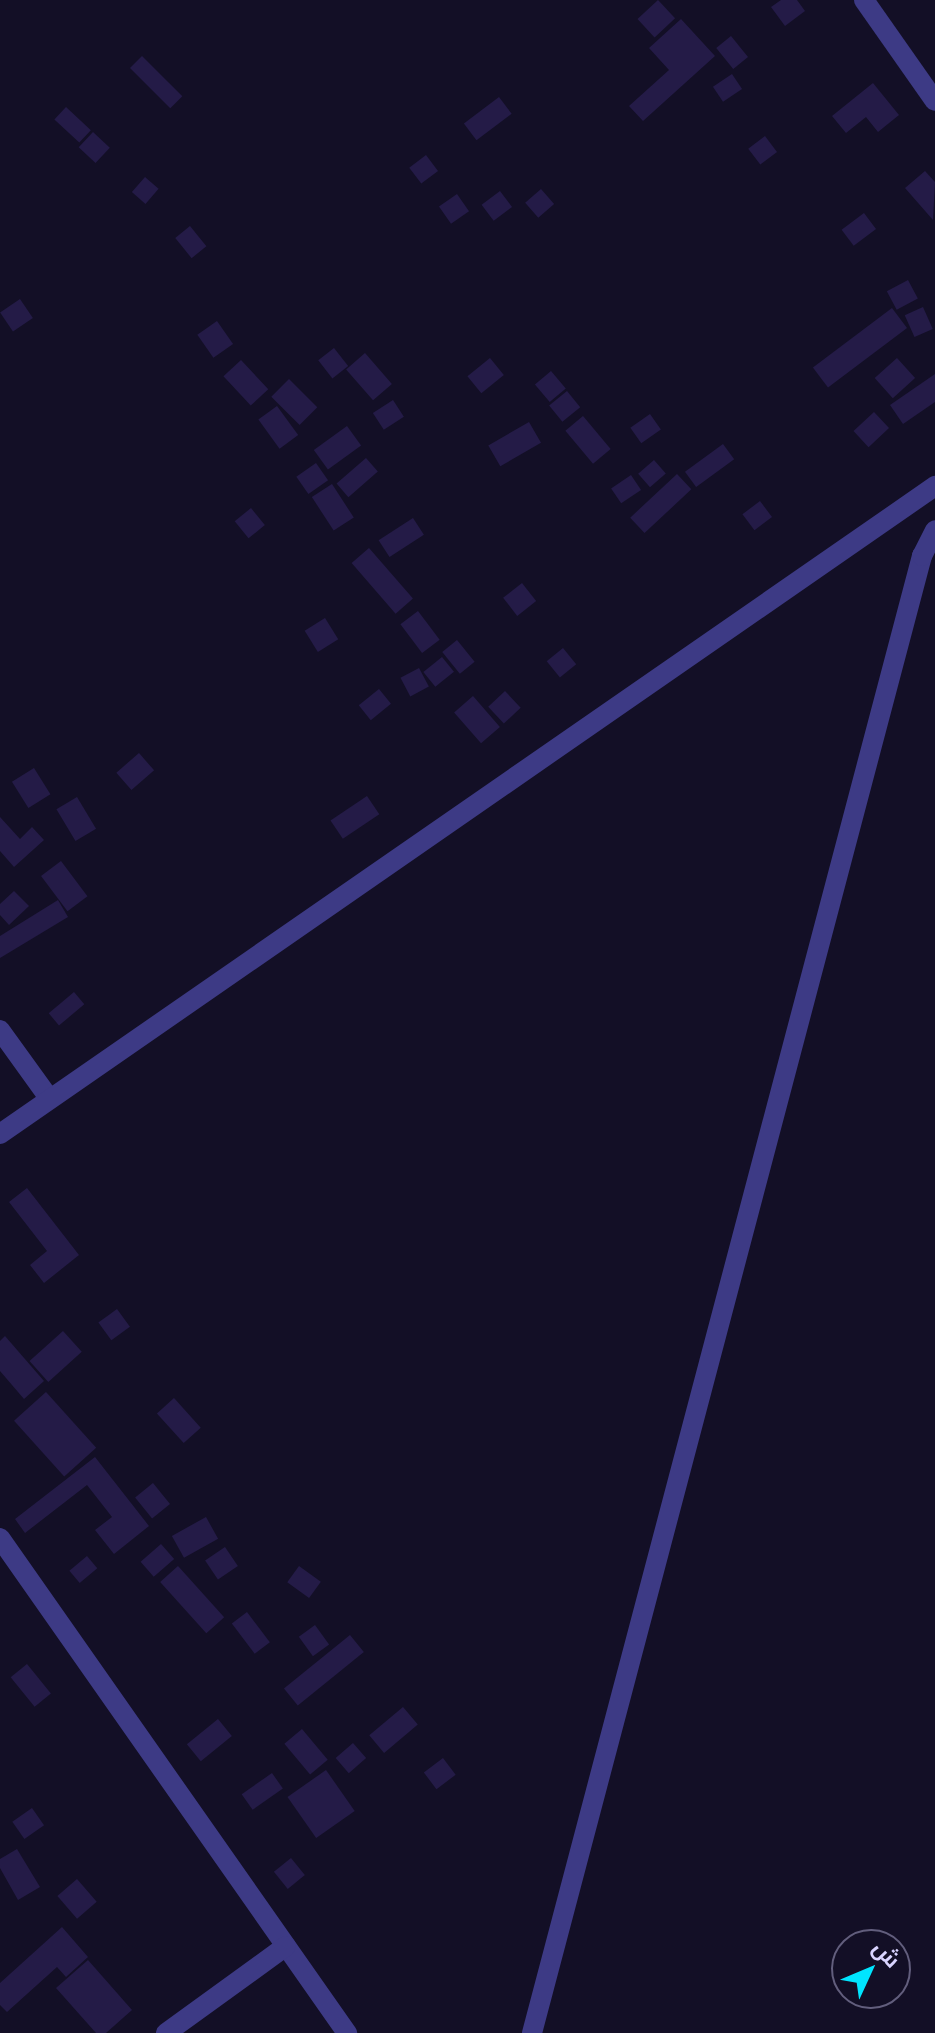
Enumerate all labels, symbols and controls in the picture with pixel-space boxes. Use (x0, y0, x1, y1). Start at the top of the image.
north arrow (831, 1929, 911, 2009)
text: ش (868, 1935, 906, 1973)

